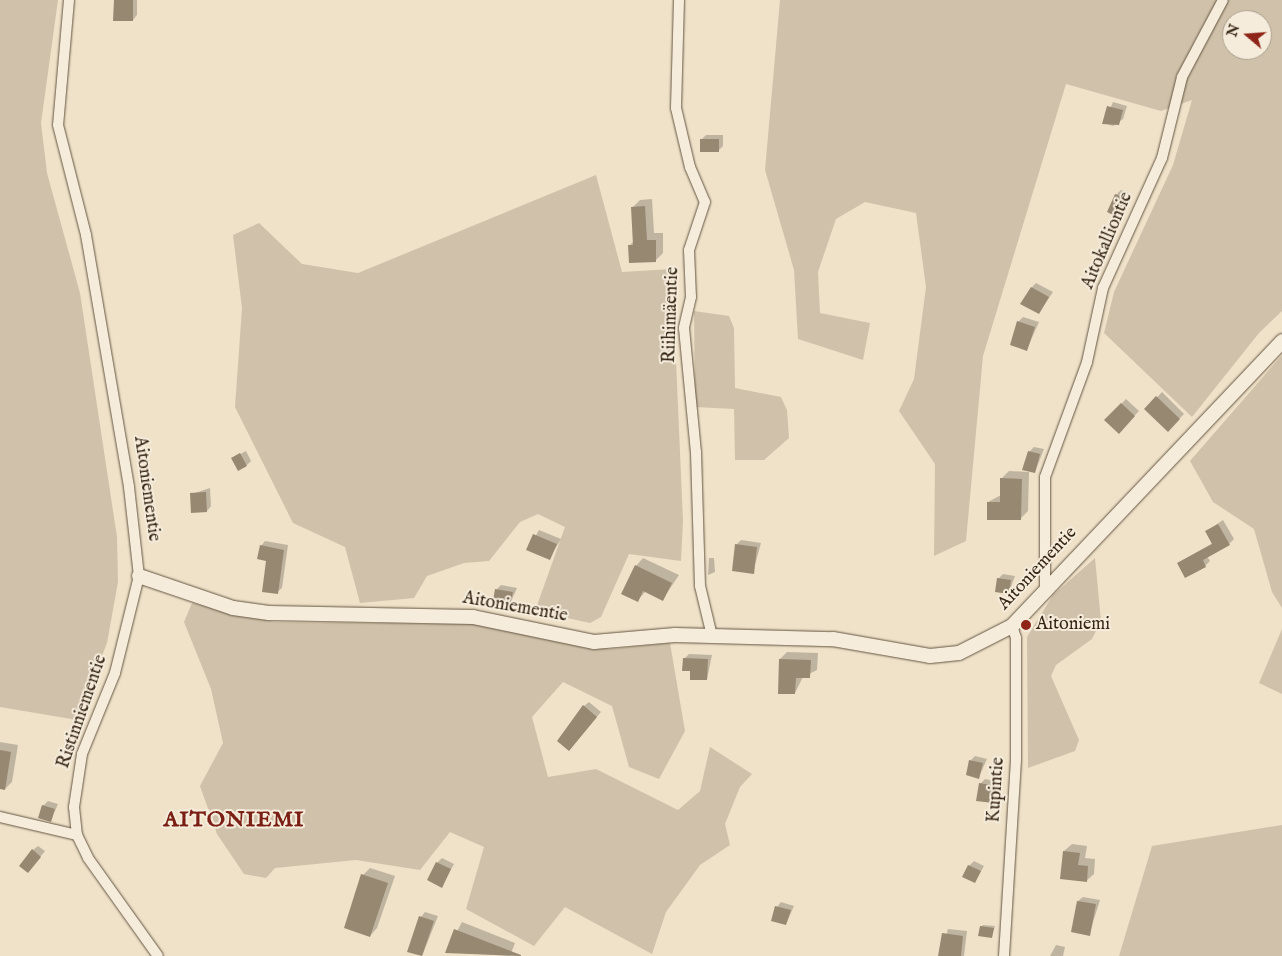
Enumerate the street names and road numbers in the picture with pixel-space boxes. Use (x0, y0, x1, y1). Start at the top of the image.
street label: Aitokalliontie (1078, 189, 1138, 293)
street label: Riihimäentie (660, 267, 684, 363)
street label: Aitoniementie (128, 435, 164, 543)
street label: Aitoniementie (994, 523, 1082, 615)
street label: Aitoniementie (461, 588, 569, 628)
street label: Ristinniementie (53, 652, 113, 772)
street label: Kupintie (984, 757, 1010, 823)

